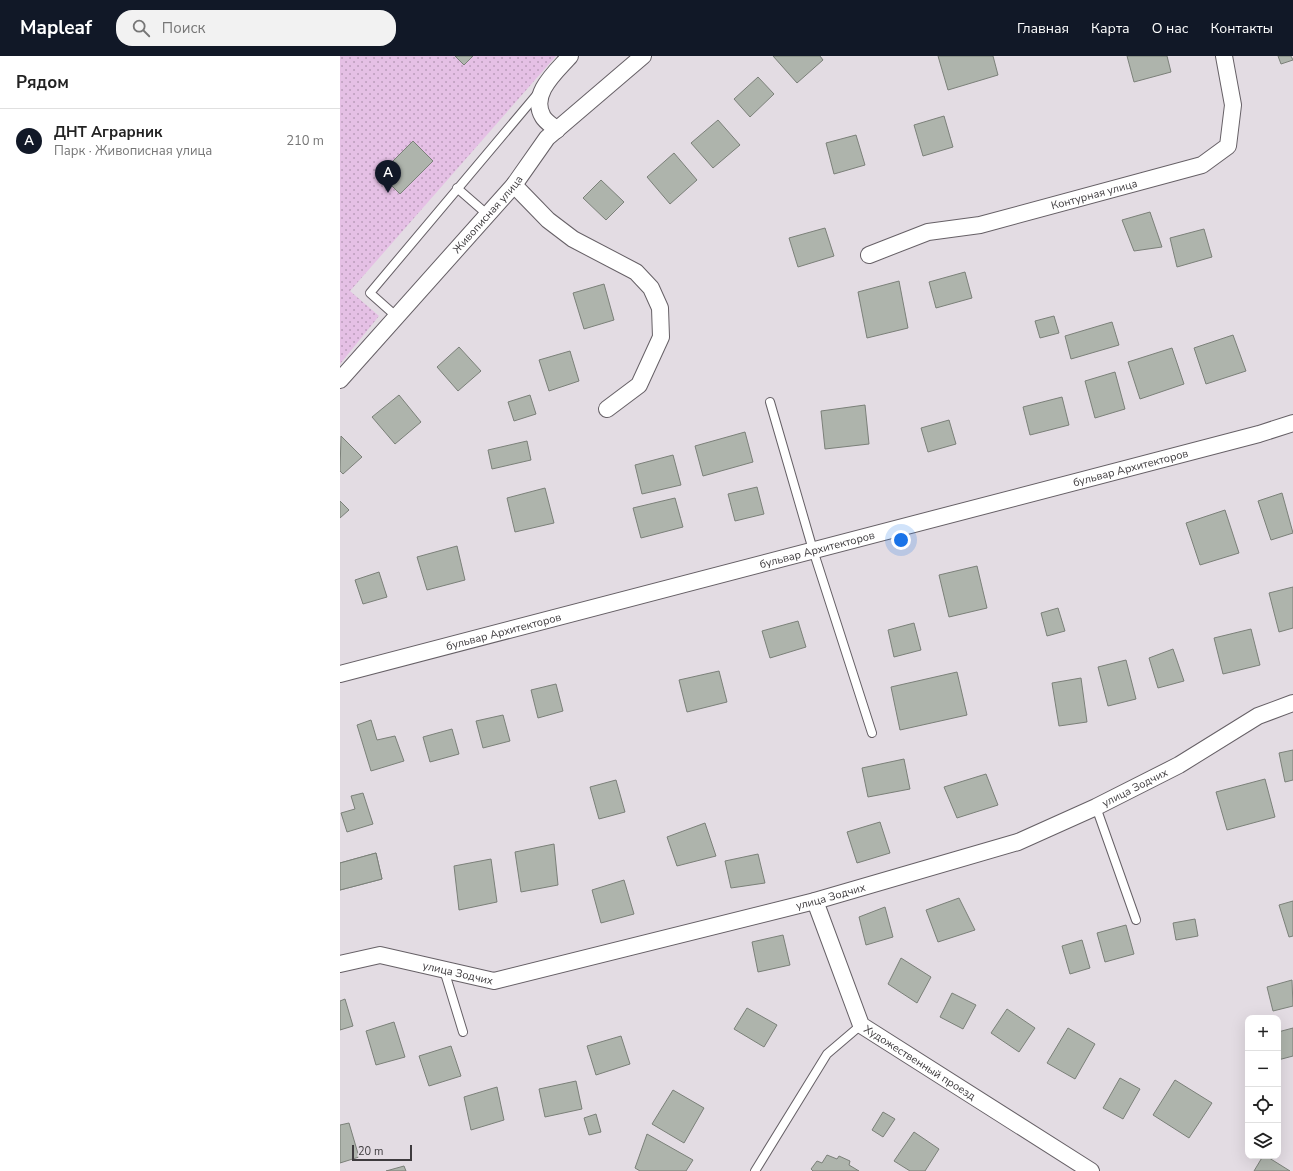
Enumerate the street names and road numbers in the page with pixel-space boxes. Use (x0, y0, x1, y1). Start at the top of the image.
street label: Живописная улица (449, 172, 526, 256)
street label: Контурная улица (1049, 175, 1139, 213)
street label: бульвар Архитекторов (1071, 445, 1190, 490)
street label: бульвар Архитекторов (758, 527, 876, 572)
street label: бульвар Архитекторов (444, 609, 563, 654)
street label: улица Зодчих (1099, 764, 1170, 810)
street label: улица Зодчих (794, 879, 867, 913)
street label: улица Зодчих (421, 957, 495, 988)
street label: Художественный проезд (861, 1021, 979, 1104)

